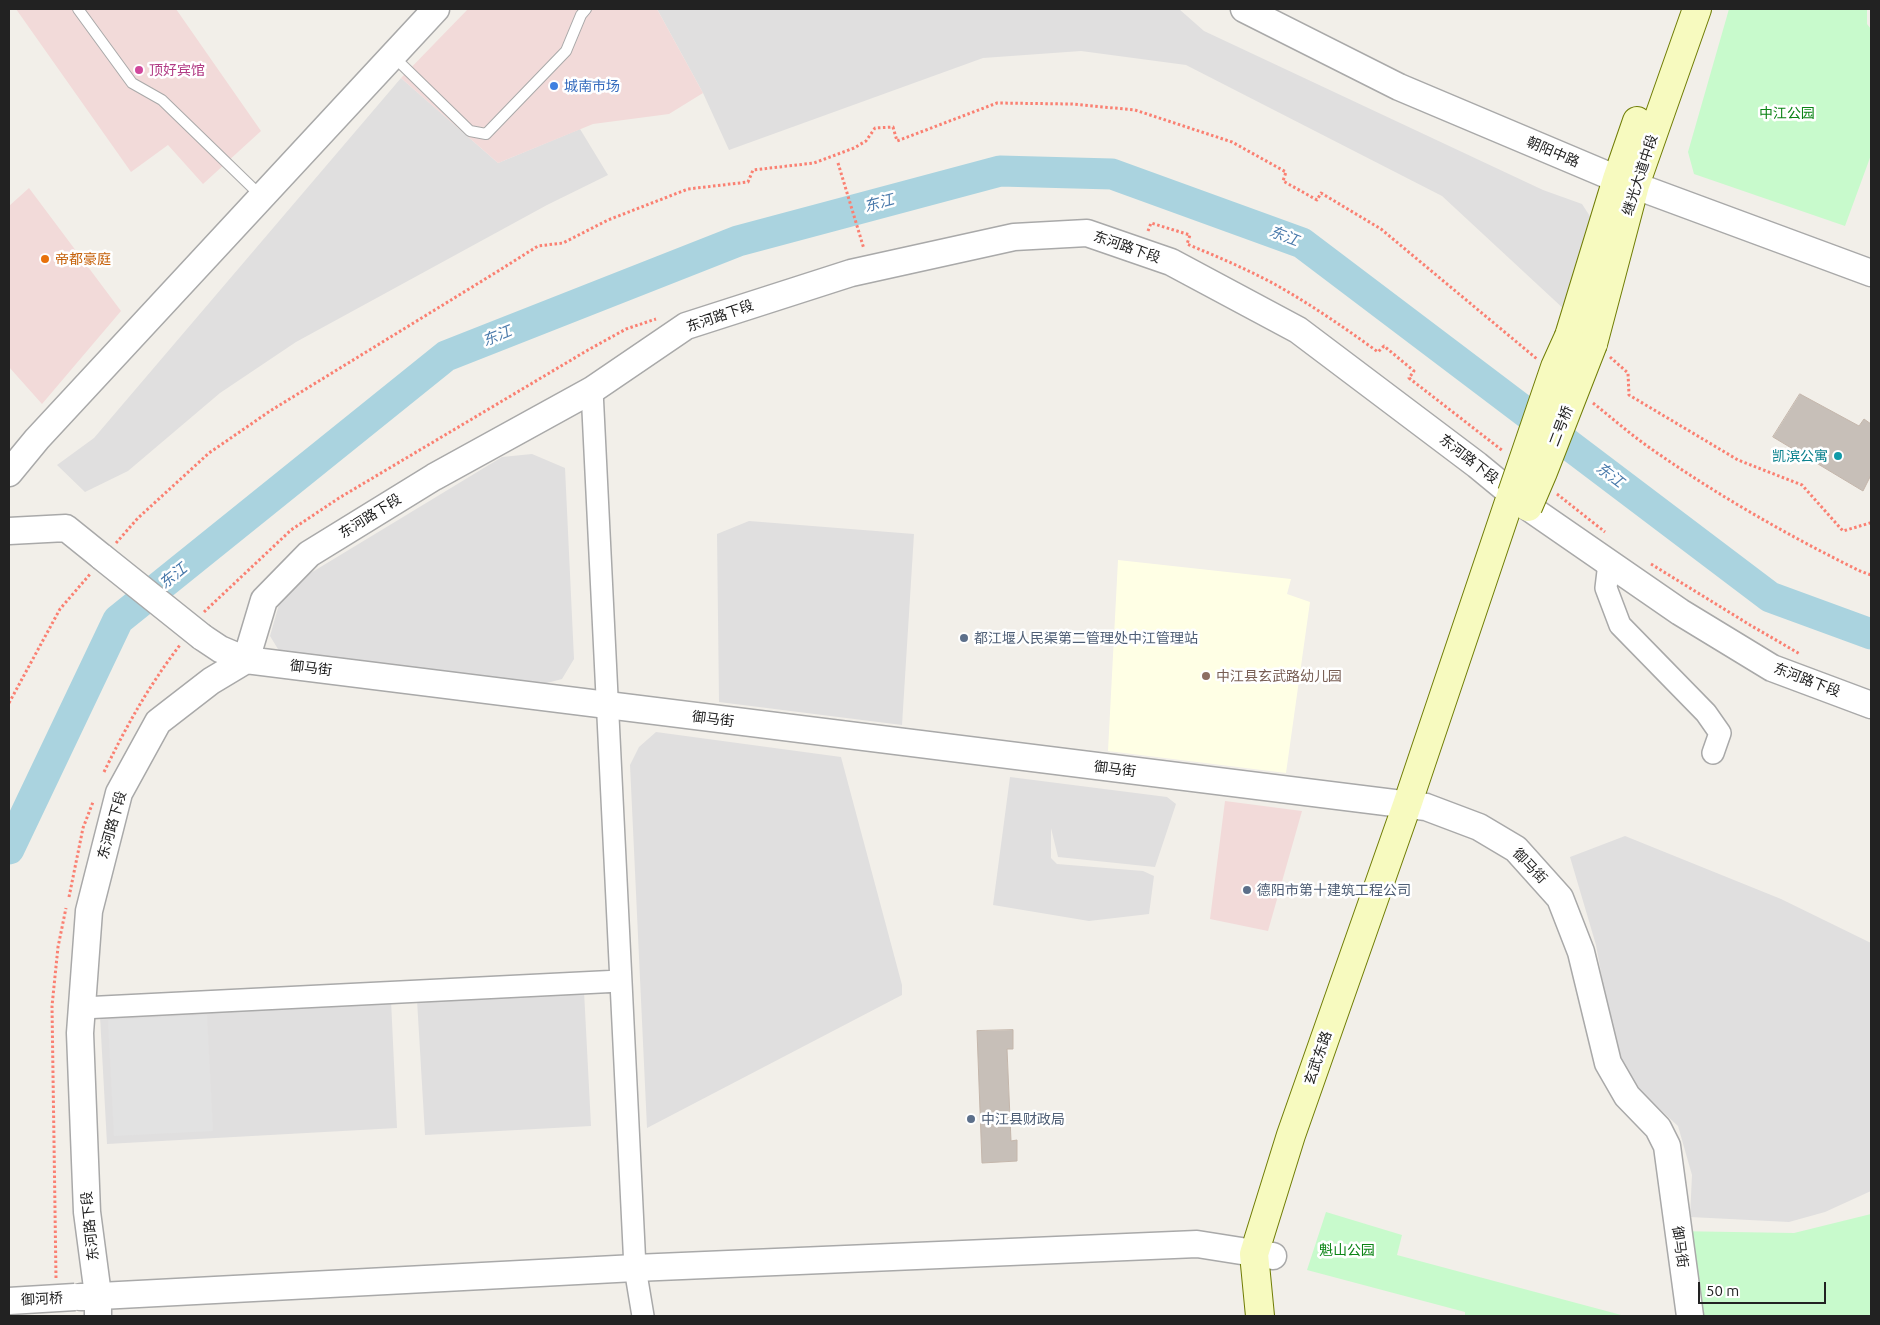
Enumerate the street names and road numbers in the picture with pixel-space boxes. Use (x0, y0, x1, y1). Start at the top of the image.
street label: 继光大道中段 (1619, 132, 1661, 218)
street label: 朝阳中路 (1524, 133, 1582, 171)
street label: 东河路下段 (1091, 228, 1163, 266)
street label: 东河路下段 (684, 297, 756, 335)
street label: 二号桥 (1546, 403, 1576, 449)
street label: 东河路下段 (1436, 431, 1502, 487)
street label: 东河路下段 (336, 490, 404, 542)
street label: 御马街 (289, 657, 333, 679)
street label: 东河路下段 (1771, 660, 1843, 700)
street label: 御马街 (691, 708, 735, 730)
street label: 御马街 (1093, 758, 1137, 780)
street label: 东河路下段 (94, 789, 130, 861)
street label: 御马街 (1509, 845, 1551, 887)
street label: 玄武东路 (1301, 1029, 1335, 1087)
street label: 东河路下段 (78, 1190, 102, 1262)
street label: 御马街 (1669, 1225, 1691, 1269)
street label: 御河桥 (21, 1290, 63, 1308)

